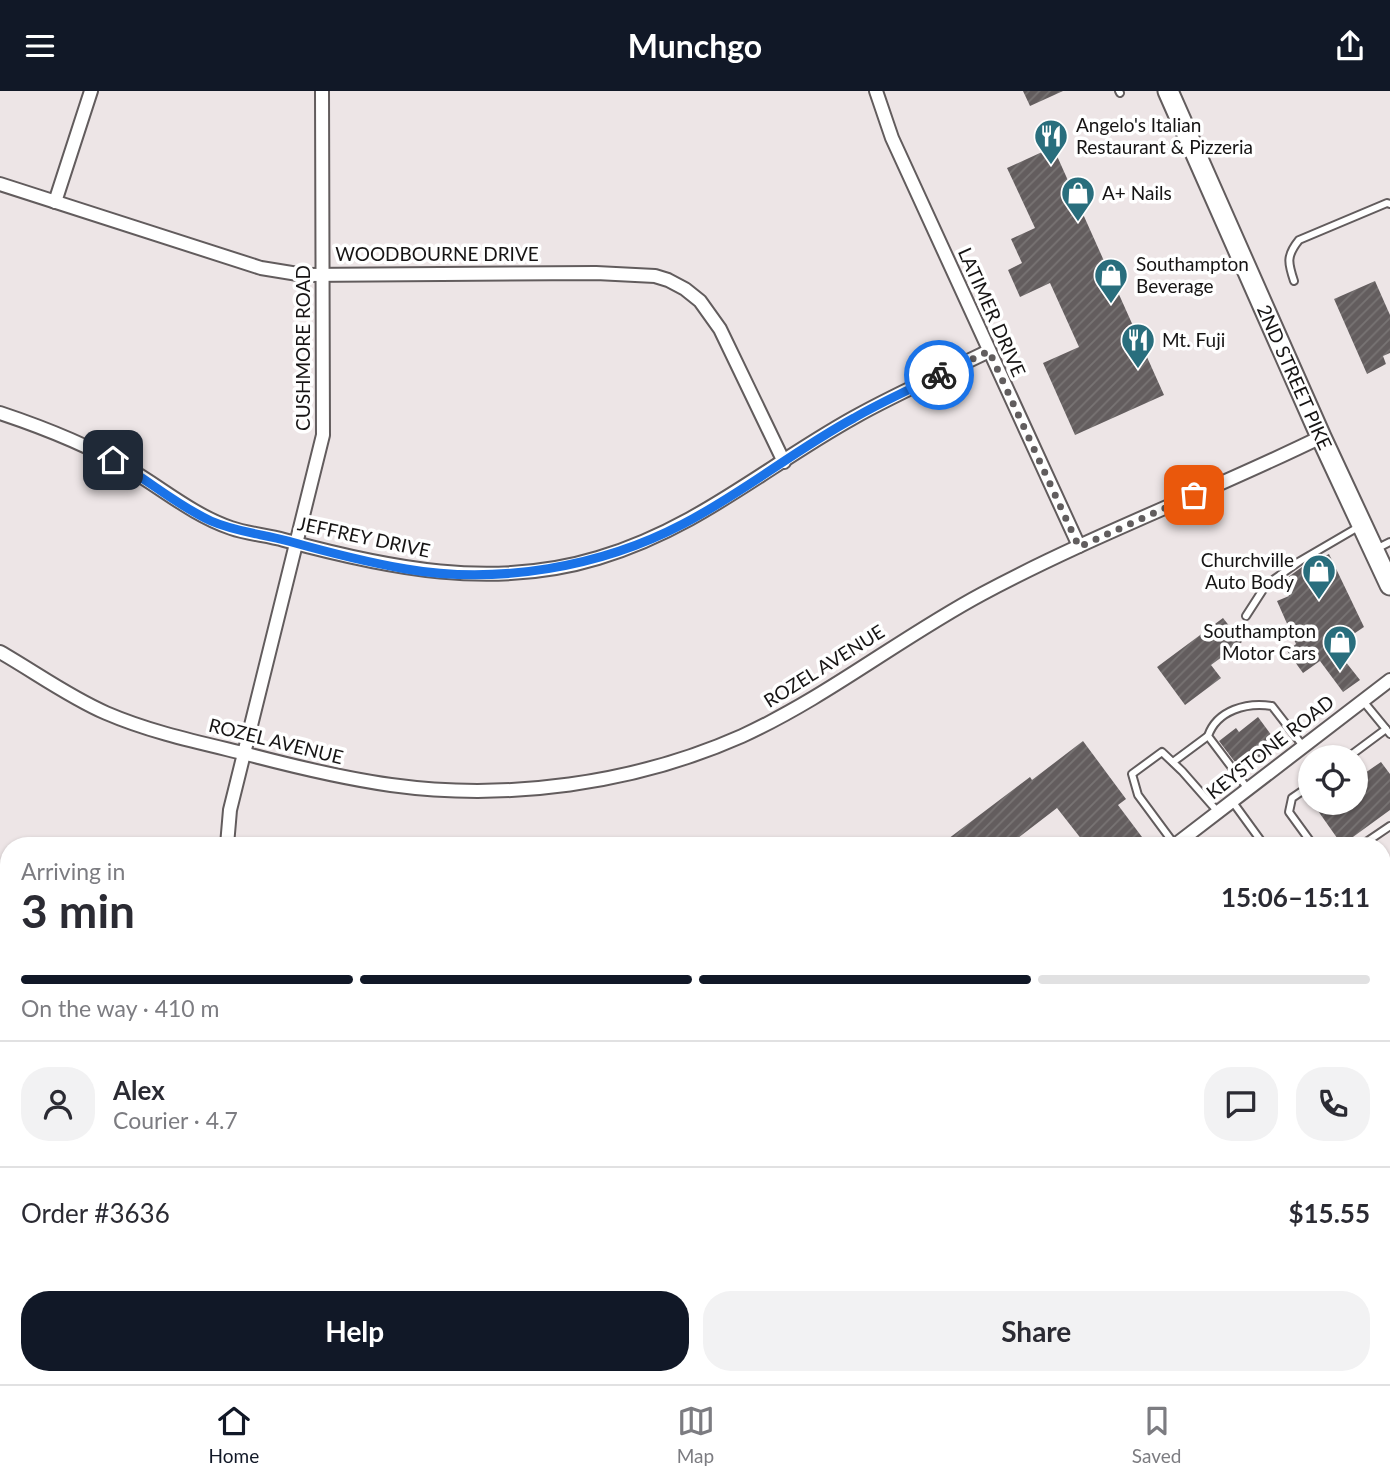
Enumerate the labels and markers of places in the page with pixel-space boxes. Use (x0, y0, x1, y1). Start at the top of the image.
place label: Angelo's Italian Restaurant & Pizzeria (1076, 113, 1253, 158)
restaurant icon: Angelo's Italian Restaurant & Pizzeria (1032, 117, 1070, 166)
shop icon: A+ Nails (1059, 174, 1097, 223)
place label: A+ Nails (1102, 181, 1172, 204)
place label: Southampton Beverage (1136, 252, 1249, 297)
shop icon: Southampton Beverage (1092, 256, 1130, 305)
restaurant icon: Mt. Fuji (1119, 321, 1157, 370)
place label: Mt. Fuji (1162, 328, 1225, 351)
pin (83, 430, 143, 490)
pin (1164, 465, 1224, 525)
place label: Churchville Auto Body (1201, 548, 1294, 593)
shop icon: Churchville Auto Body (1300, 552, 1338, 601)
place label: Southampton Motor Cars (1203, 619, 1316, 664)
shop icon: Southampton Motor Cars (1321, 623, 1359, 672)

